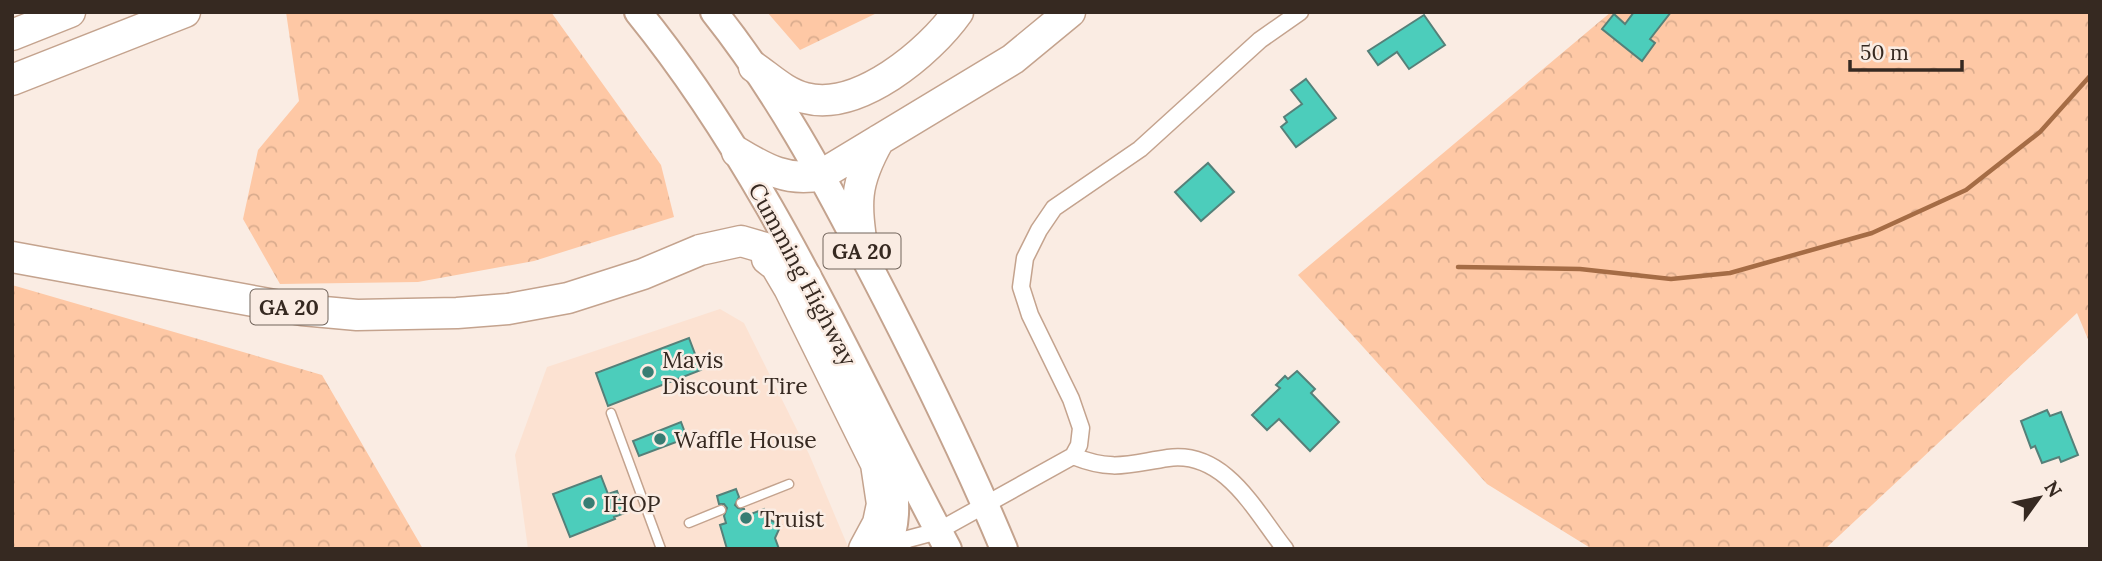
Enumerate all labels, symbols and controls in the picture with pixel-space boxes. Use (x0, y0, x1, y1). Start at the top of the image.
scale bar (1850, 28, 1962, 72)
text: 50 m (1860, 39, 1909, 66)
street label: Cumming Highway (742, 177, 864, 371)
road number: GA 20 (824, 233, 900, 268)
road number: GA 20 (250, 290, 328, 324)
place label: Mavis Discount Tire (662, 345, 808, 400)
marker: Mavis Discount Tire (640, 364, 656, 380)
place label: Waffle House (674, 425, 817, 454)
marker: Waffle House (652, 431, 668, 447)
north arrow (2004, 463, 2074, 533)
text: N (2039, 476, 2067, 502)
place label: IHOP (603, 489, 660, 518)
marker: IHOP (581, 495, 597, 511)
place label: Truist (760, 504, 824, 533)
marker: Truist (738, 510, 754, 526)

